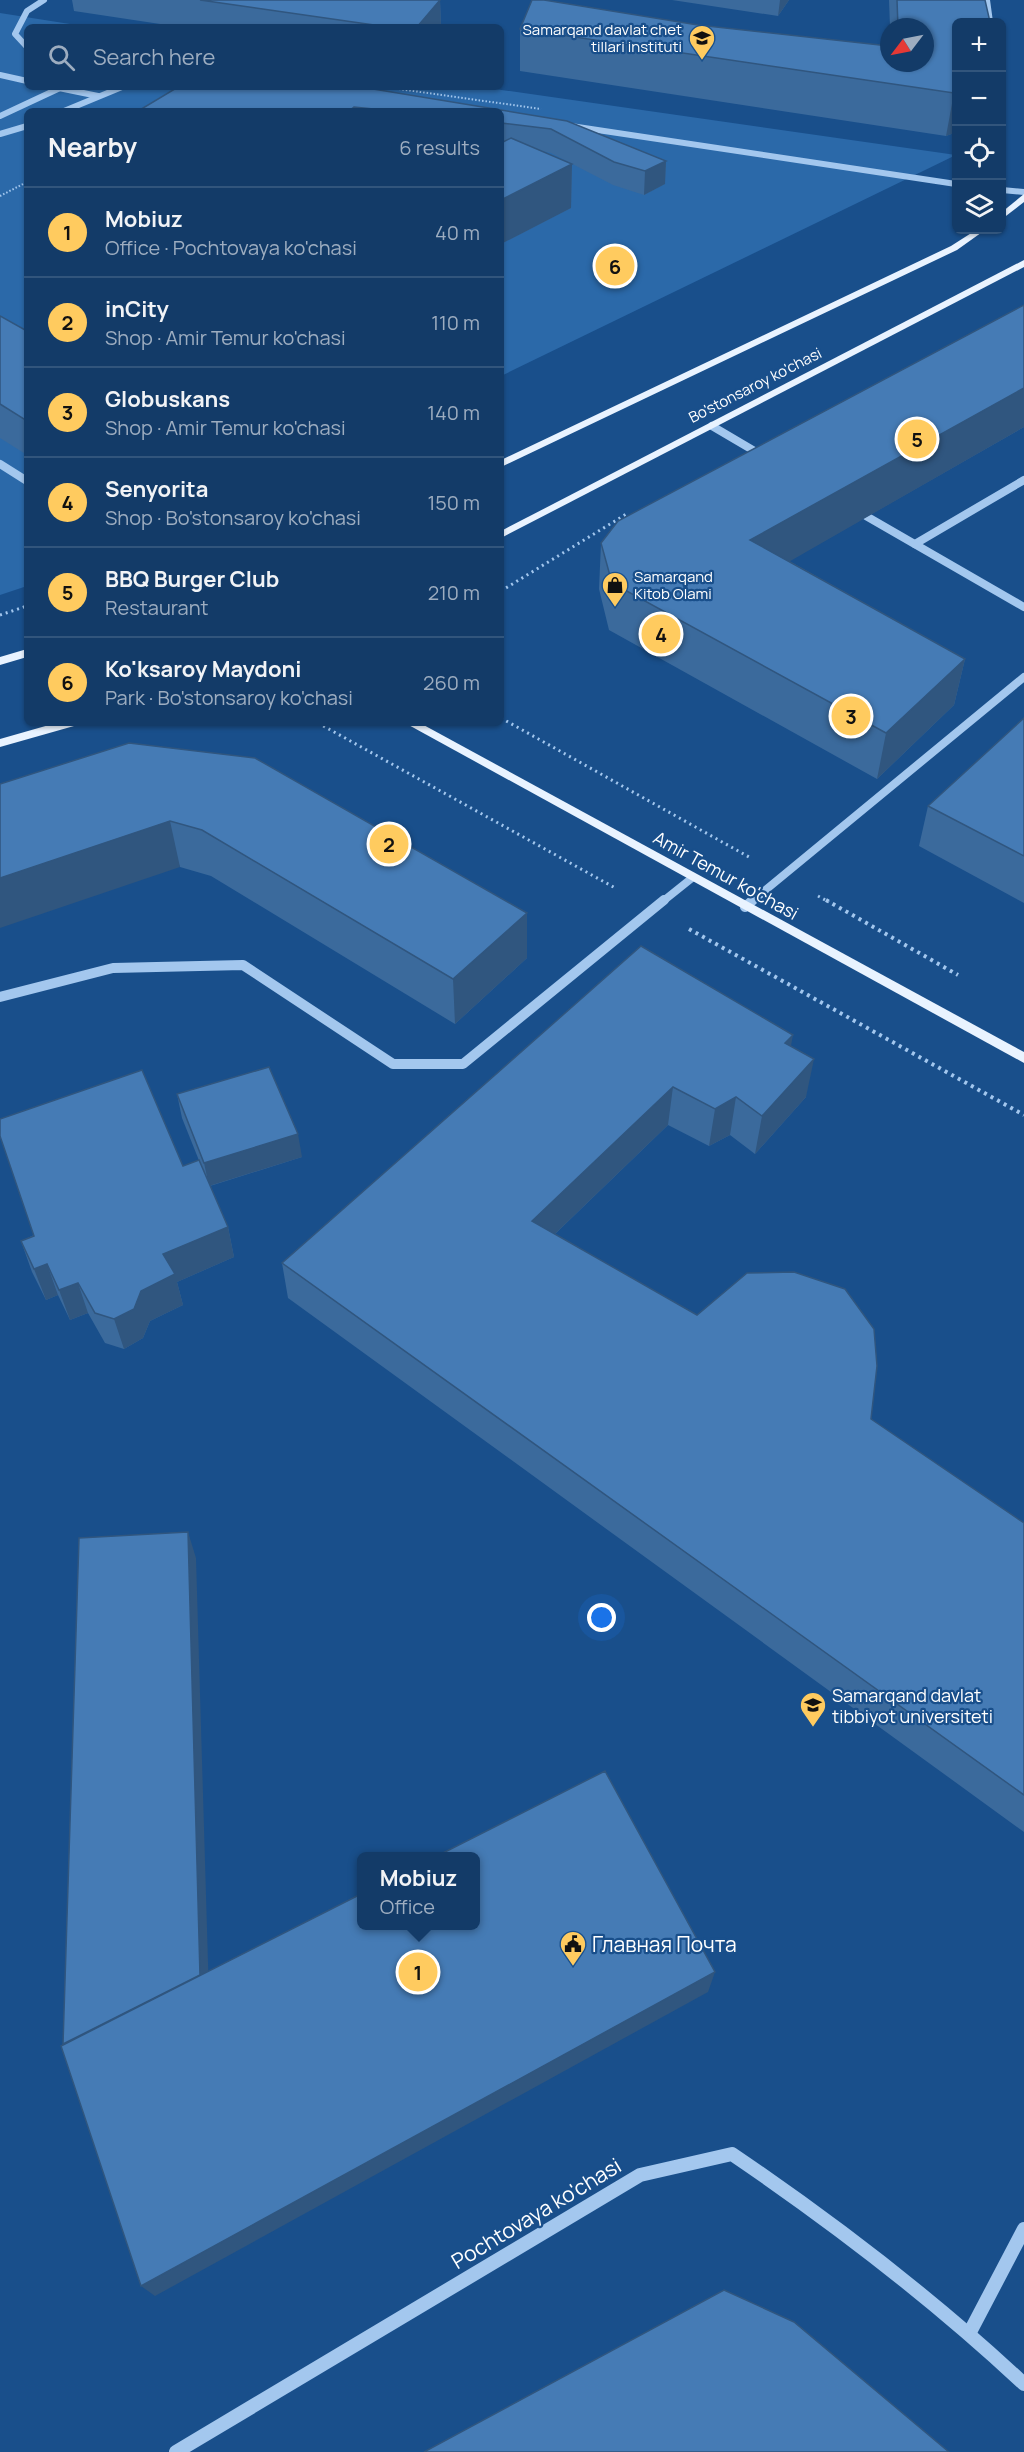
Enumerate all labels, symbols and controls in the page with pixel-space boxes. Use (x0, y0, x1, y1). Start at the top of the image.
north arrow (880, 18, 934, 72)
map controls (952, 18, 1006, 234)
button: + (952, 18, 1006, 72)
place label: Samarqand davlat chet tillari instituti (523, 19, 682, 57)
school or university icon: Samarqand davlat chet tillari instituti (687, 23, 717, 61)
search box (24, 24, 504, 90)
icon: search (45, 41, 78, 74)
text: Search here (93, 42, 215, 72)
button: − (952, 72, 1006, 126)
button: locate (952, 126, 1006, 180)
text: Nearby (48, 129, 137, 165)
text: 6 results (399, 134, 480, 161)
button: layers (952, 180, 1006, 234)
text: Mobiuz (105, 204, 183, 234)
text: 1 (63, 219, 72, 246)
text: 40 m (435, 219, 480, 246)
text: Office · Pochtovaya ko'chasi (105, 234, 357, 261)
pin: 6 (596, 244, 634, 288)
text: inCity (105, 294, 169, 324)
text: 2 (62, 309, 73, 336)
text: 110 m (431, 309, 480, 336)
text: Shop · Amir Temur ko'chasi (105, 324, 346, 351)
street label: Bo'stonsaroy ko'chasi (685, 342, 825, 428)
text: Globuskans (105, 384, 230, 414)
text: 3 (62, 399, 73, 426)
text: 140 m (427, 399, 480, 426)
text: Shop · Amir Temur ko'chasi (105, 414, 346, 441)
pin: 5 (898, 416, 936, 462)
text: Senyorita (105, 474, 208, 504)
text: 4 (61, 489, 74, 516)
text: 150 m (427, 489, 480, 516)
text: Shop · Bo'stonsaroy ko'chasi (105, 504, 361, 531)
text: BBQ Burger Club (105, 564, 279, 594)
place label: Samarqand Kitob Olami (634, 566, 713, 604)
shop icon: Samarqand Kitob Olami (600, 570, 630, 608)
text: 5 (62, 579, 73, 606)
text: 210 m (428, 579, 480, 606)
text: Restaurant (105, 594, 209, 621)
pin: 4 (642, 612, 680, 656)
text: Ko'ksaroy Maydoni (105, 654, 301, 684)
text: 6 (61, 669, 74, 696)
text: 260 m (423, 669, 480, 696)
text: Park · Bo'stonsaroy ko'chasi (105, 684, 353, 711)
pin: 3 (832, 694, 870, 738)
pin: 2 (370, 822, 408, 866)
street label: Amir Temur ko'chasi (649, 825, 803, 925)
your location (587, 1603, 616, 1632)
place label: Samarqand davlat tibbiyot universiteti (832, 1683, 993, 1728)
school or university icon: Samarqand davlat tibbiyot universiteti (798, 1690, 828, 1728)
popup (357, 1852, 480, 1930)
text: Mobiuz (380, 1863, 457, 1893)
text: Office (380, 1893, 435, 1920)
public building icon: Главная Почта (558, 1929, 588, 1967)
place label: Главная Почта (592, 1930, 737, 1958)
pin: 1 (398, 1950, 438, 1994)
street label: Pochtovaya ko'chasi (446, 2151, 626, 2275)

